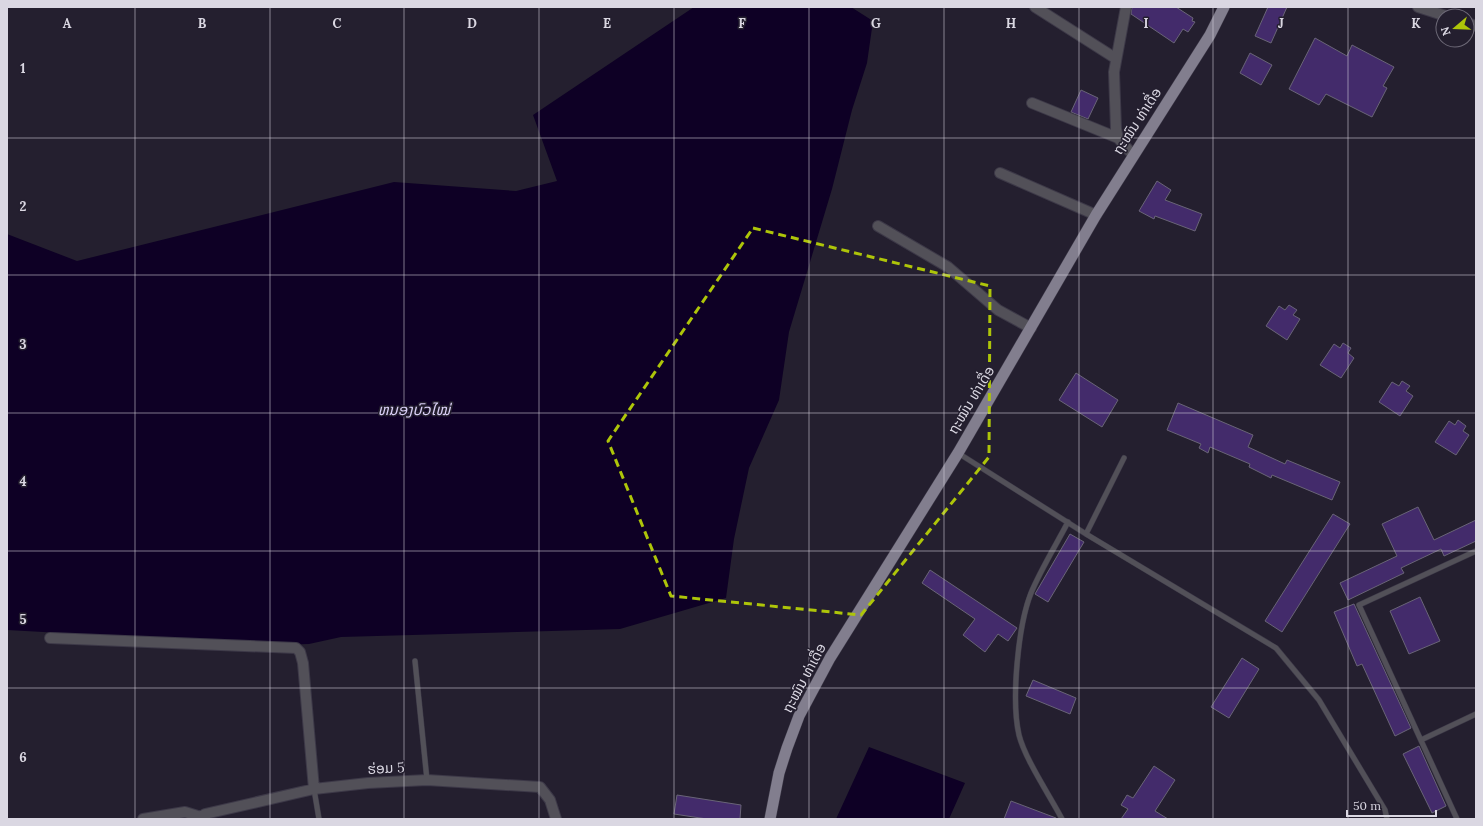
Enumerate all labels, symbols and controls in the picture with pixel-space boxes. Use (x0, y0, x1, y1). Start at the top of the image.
north arrow (1435, 8, 1475, 48)
text: A (63, 15, 72, 32)
text: B (198, 15, 207, 32)
text: C (333, 15, 342, 32)
text: D (467, 15, 477, 32)
text: E (603, 15, 611, 32)
text: F (738, 15, 746, 32)
text: G (871, 15, 881, 32)
text: H (1006, 15, 1016, 32)
text: I (1143, 15, 1149, 32)
text: J (1278, 15, 1284, 32)
text: K (1411, 15, 1421, 32)
text: N (1437, 24, 1454, 38)
text: 1 (20, 60, 26, 77)
street label: ຖະໝົນ ທ່າເດື່ອ (1107, 83, 1165, 158)
text: 2 (20, 198, 27, 215)
text: 3 (19, 336, 27, 353)
street label: ຖະໝົນ ທ່າເດື່ອ (942, 362, 998, 437)
water label: ຫນອງບົວໄໝ່ (378, 400, 453, 419)
text: 4 (19, 473, 27, 490)
text: 5 (19, 611, 27, 628)
street label: ຖະໝົນ ທ່າເດື່ອ (776, 639, 830, 716)
text: 6 (19, 749, 27, 766)
street label: ຮ່ອມ 5 (367, 758, 405, 778)
scale bar (1347, 792, 1436, 818)
text: 50 m (1353, 798, 1381, 813)

